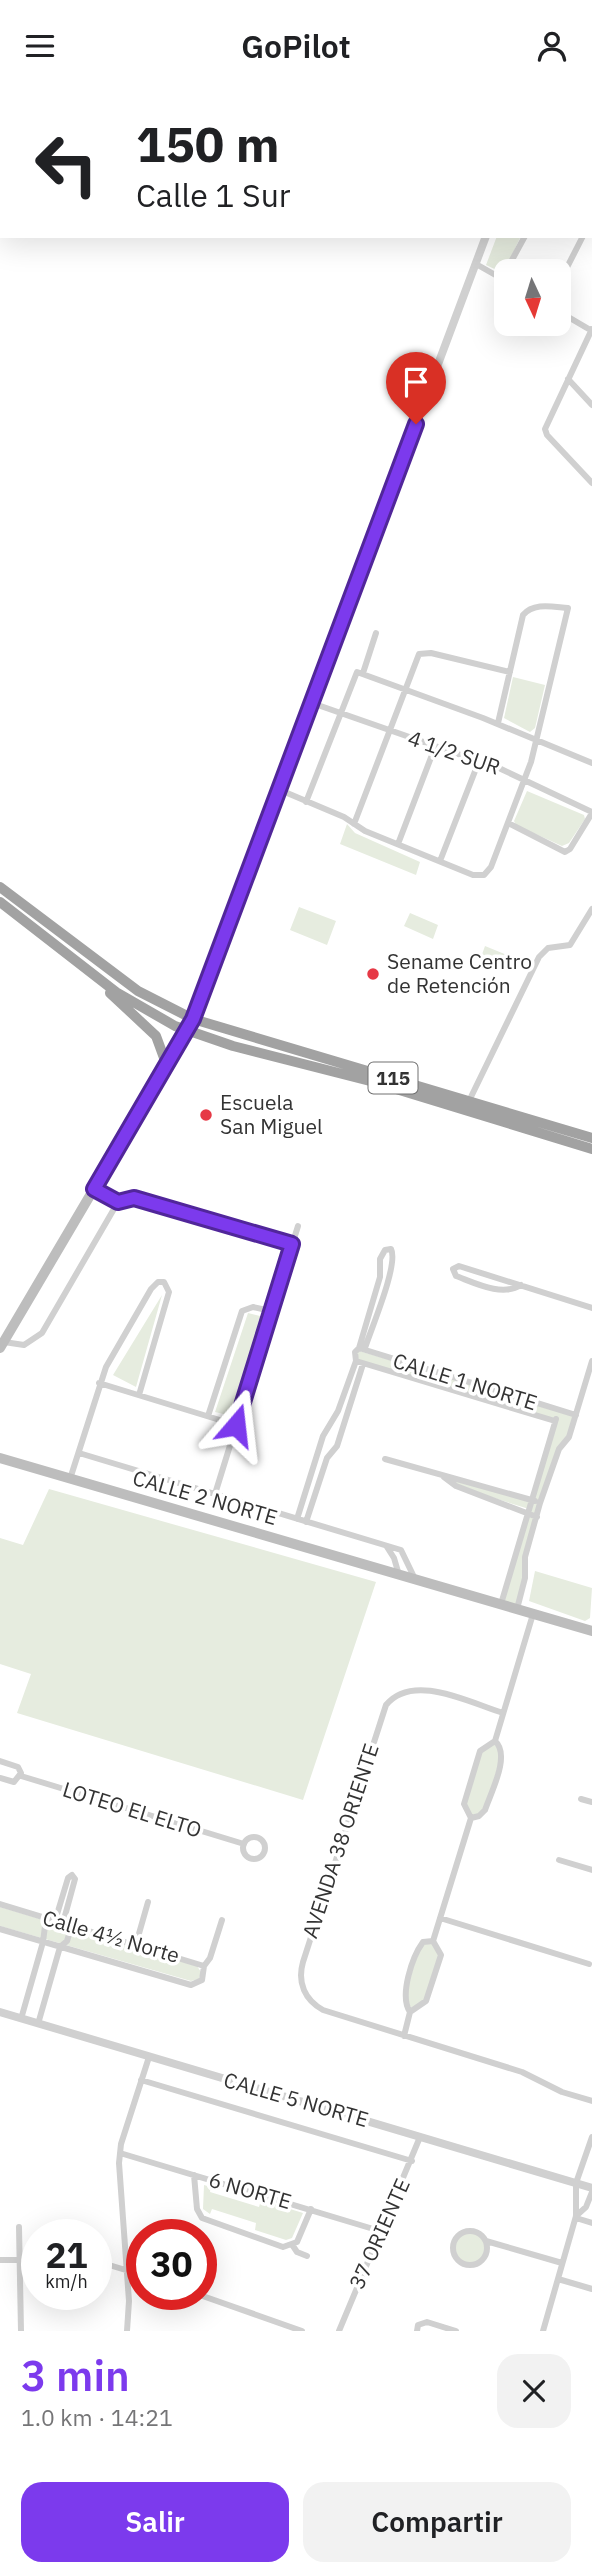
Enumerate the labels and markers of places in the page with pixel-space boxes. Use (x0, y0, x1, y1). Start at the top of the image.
pin (386, 352, 446, 424)
place label: Sename Centro de Retención (387, 947, 532, 999)
marker: Sename Centro de Retención (365, 966, 381, 982)
place label: Escuela San Miguel (220, 1088, 323, 1140)
marker: Escuela San Miguel (198, 1107, 214, 1123)

